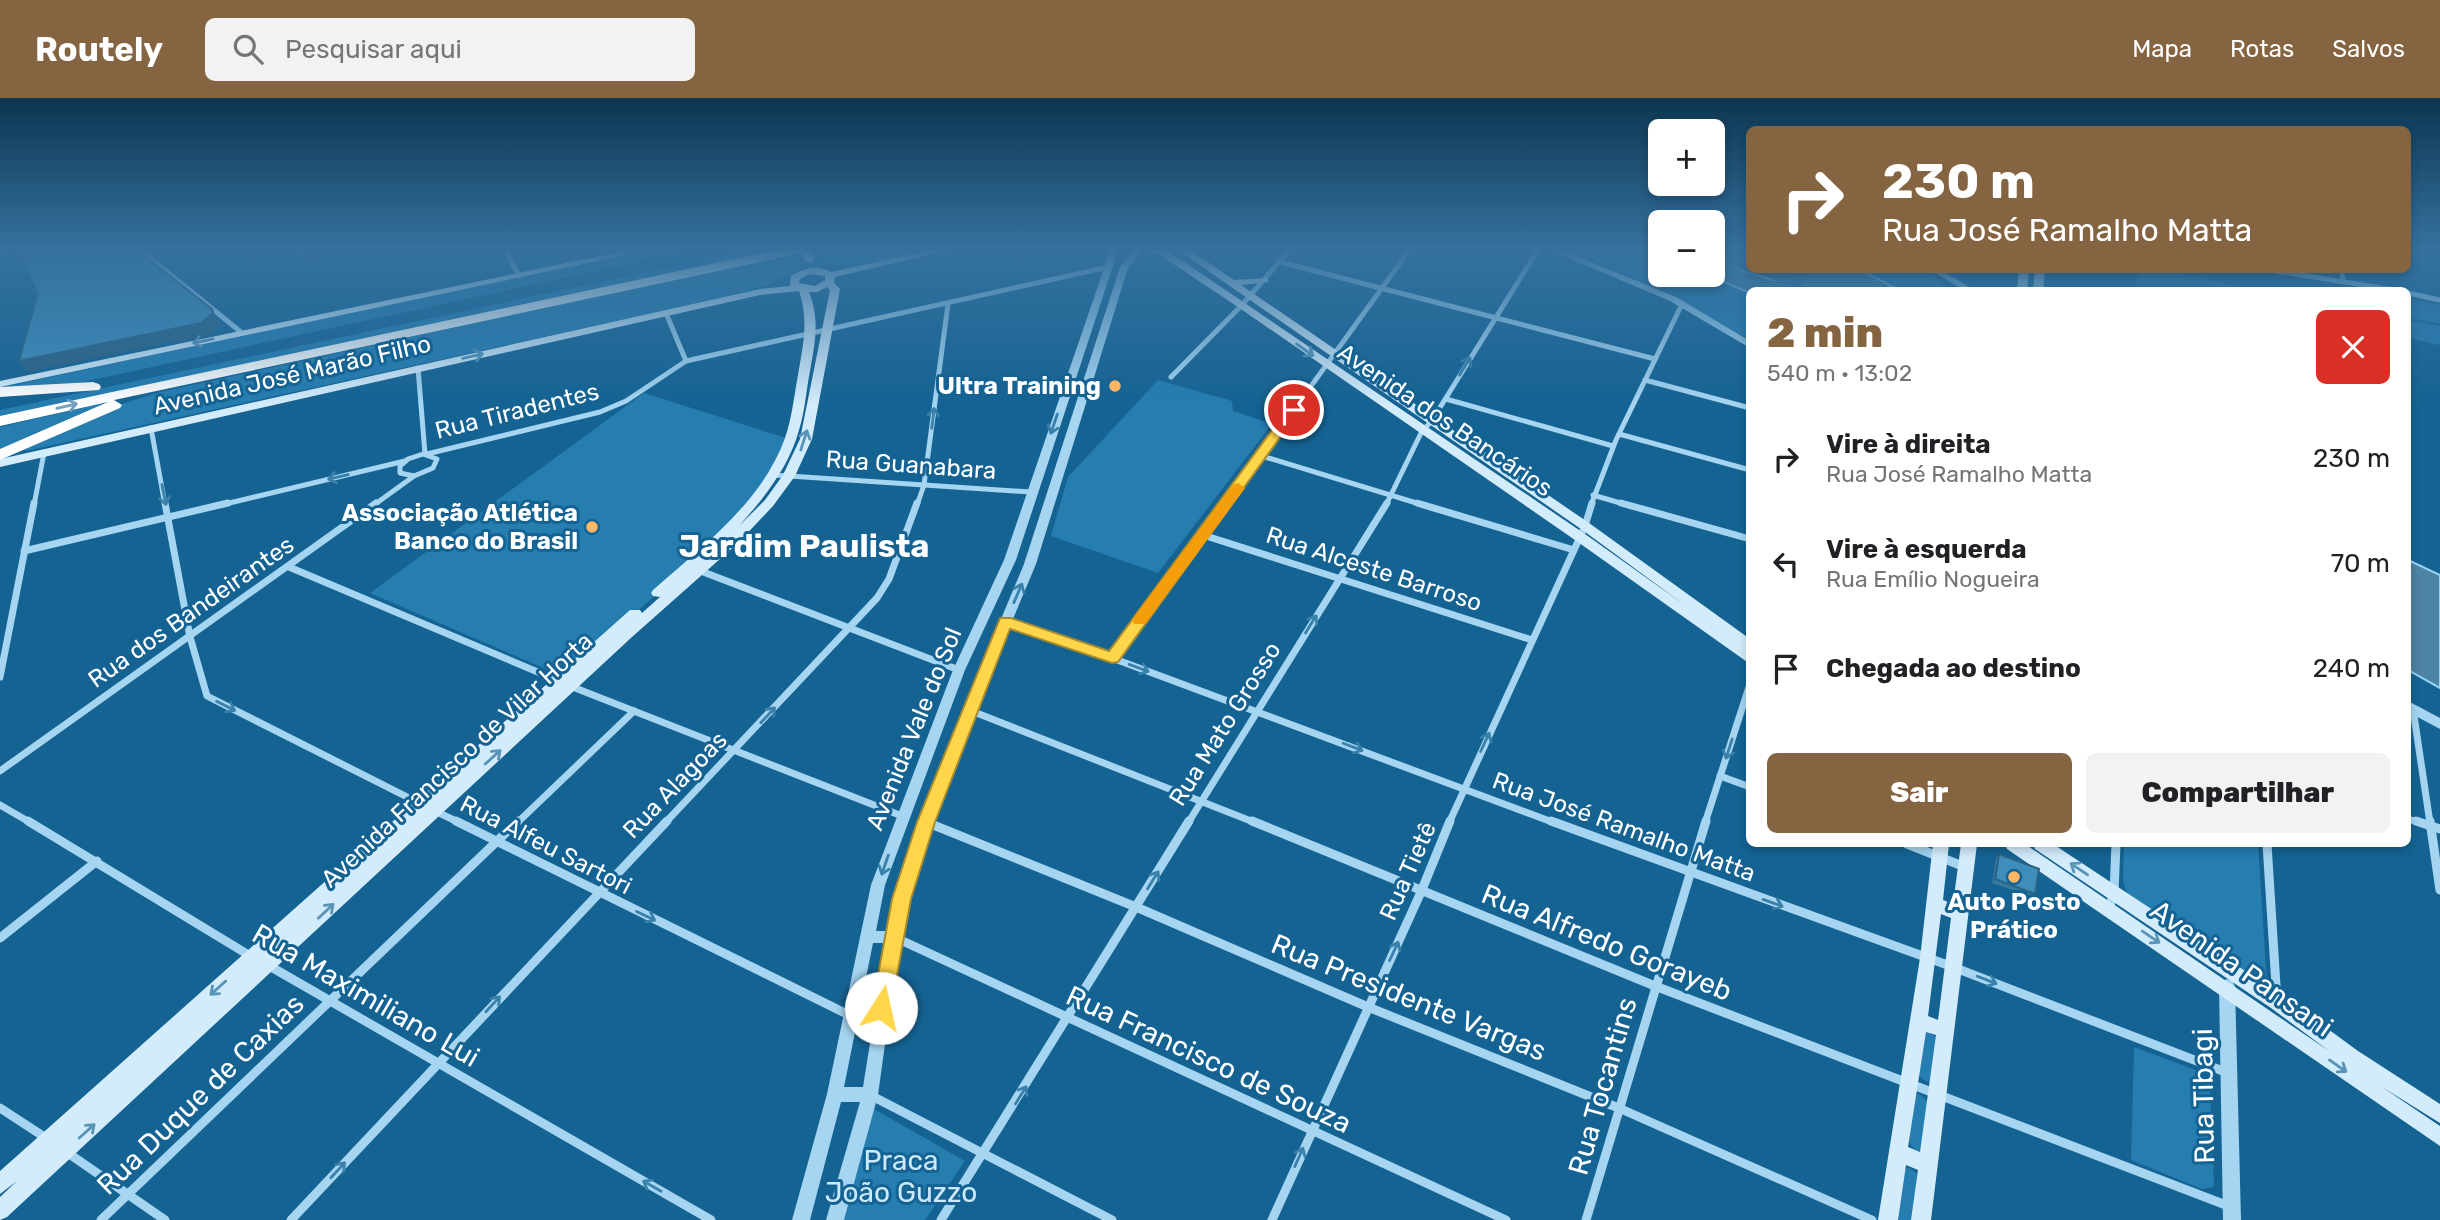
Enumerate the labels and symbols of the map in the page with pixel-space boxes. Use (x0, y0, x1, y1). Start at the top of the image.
street label: Avenida José Marão Filho (150, 329, 434, 421)
one-way arrow (192, 334, 215, 348)
street label: Avenida dos Bancários (1332, 338, 1558, 502)
one-way arrow (1295, 343, 1314, 358)
one-way arrow (461, 349, 484, 362)
one-way arrow (1458, 357, 1472, 377)
place label: Ultra Training (938, 372, 1101, 400)
street label: Rua Tiradentes (432, 377, 602, 445)
marker: Ultra Training (1107, 378, 1123, 394)
pin (1264, 380, 1324, 440)
one-way arrow (55, 399, 78, 412)
one-way arrow (926, 408, 939, 430)
one-way arrow (1047, 413, 1060, 435)
one-way arrow (799, 429, 812, 451)
street label: Rua Guanabara (825, 445, 997, 485)
one-way arrow (327, 470, 350, 484)
one-way arrow (158, 483, 172, 506)
place label: Associação Atlética Banco do Brasil (342, 499, 578, 555)
marker: Associação Atlética Banco do Brasil (584, 519, 600, 535)
street label: Rua Alceste Barroso (1263, 521, 1485, 617)
district label: Jardim Paulista (679, 527, 929, 565)
street label: Rua dos Bandeirantes (83, 530, 299, 694)
one-way arrow (1012, 582, 1025, 604)
one-way arrow (1305, 615, 1319, 635)
street label: Avenida Vale do Sol (861, 624, 967, 834)
street label: Avenida Francisco de Vilar Horta (316, 627, 598, 893)
street label: Rua Mato Grosso (1163, 637, 1287, 811)
one-way arrow (1128, 663, 1150, 675)
one-way arrow (215, 700, 236, 714)
one-way arrow (759, 707, 776, 724)
street label: Rua Alagoas (617, 726, 733, 844)
one-way arrow (1479, 732, 1492, 753)
one-way arrow (1722, 737, 1734, 759)
one-way arrow (1341, 741, 1363, 754)
one-way arrow (484, 748, 501, 765)
street label: Rua José Ramalho Matta (1489, 766, 1759, 888)
street label: Rua Alfeu Sartori (456, 790, 636, 900)
street label: Rua Tietê (1374, 818, 1442, 924)
one-way arrow (878, 853, 890, 875)
one-way arrow (2070, 862, 2090, 876)
marker: Auto Posto Prático (2006, 869, 2022, 885)
one-way arrow (1146, 871, 1160, 891)
street label: Rua Alfredo Gorayeb (1477, 877, 1737, 1008)
place label: Auto Posto Prático (1947, 888, 2081, 944)
street label: Avenida Pansani (2144, 893, 2339, 1044)
one-way arrow (1761, 898, 1783, 910)
one-way arrow (317, 903, 335, 919)
one-way arrow (635, 910, 656, 923)
street label: Rua Maximiliano Lui (246, 917, 485, 1074)
street label: Rua Presidente Vargas (1267, 927, 1551, 1068)
one-way arrow (2141, 930, 2160, 944)
one-way arrow (1388, 940, 1401, 962)
position arrow (844, 971, 918, 1045)
one-way arrow (1975, 975, 1997, 987)
street label: Rua Francisco de Souza (1061, 979, 1356, 1140)
one-way arrow (209, 980, 227, 996)
street label: Rua Duque de Caxias (90, 987, 311, 1202)
street label: Rua Tocantins (1561, 994, 1644, 1179)
one-way arrow (485, 996, 502, 1013)
street label: Rua Tibagi (2186, 1028, 2221, 1164)
one-way arrow (2328, 1059, 2347, 1073)
one-way arrow (1013, 1086, 1028, 1105)
one-way arrow (78, 1123, 96, 1139)
park label: Praca João Guzzo (825, 1144, 977, 1209)
one-way arrow (1293, 1147, 1306, 1169)
one-way arrow (329, 1162, 346, 1179)
one-way arrow (642, 1179, 663, 1192)

